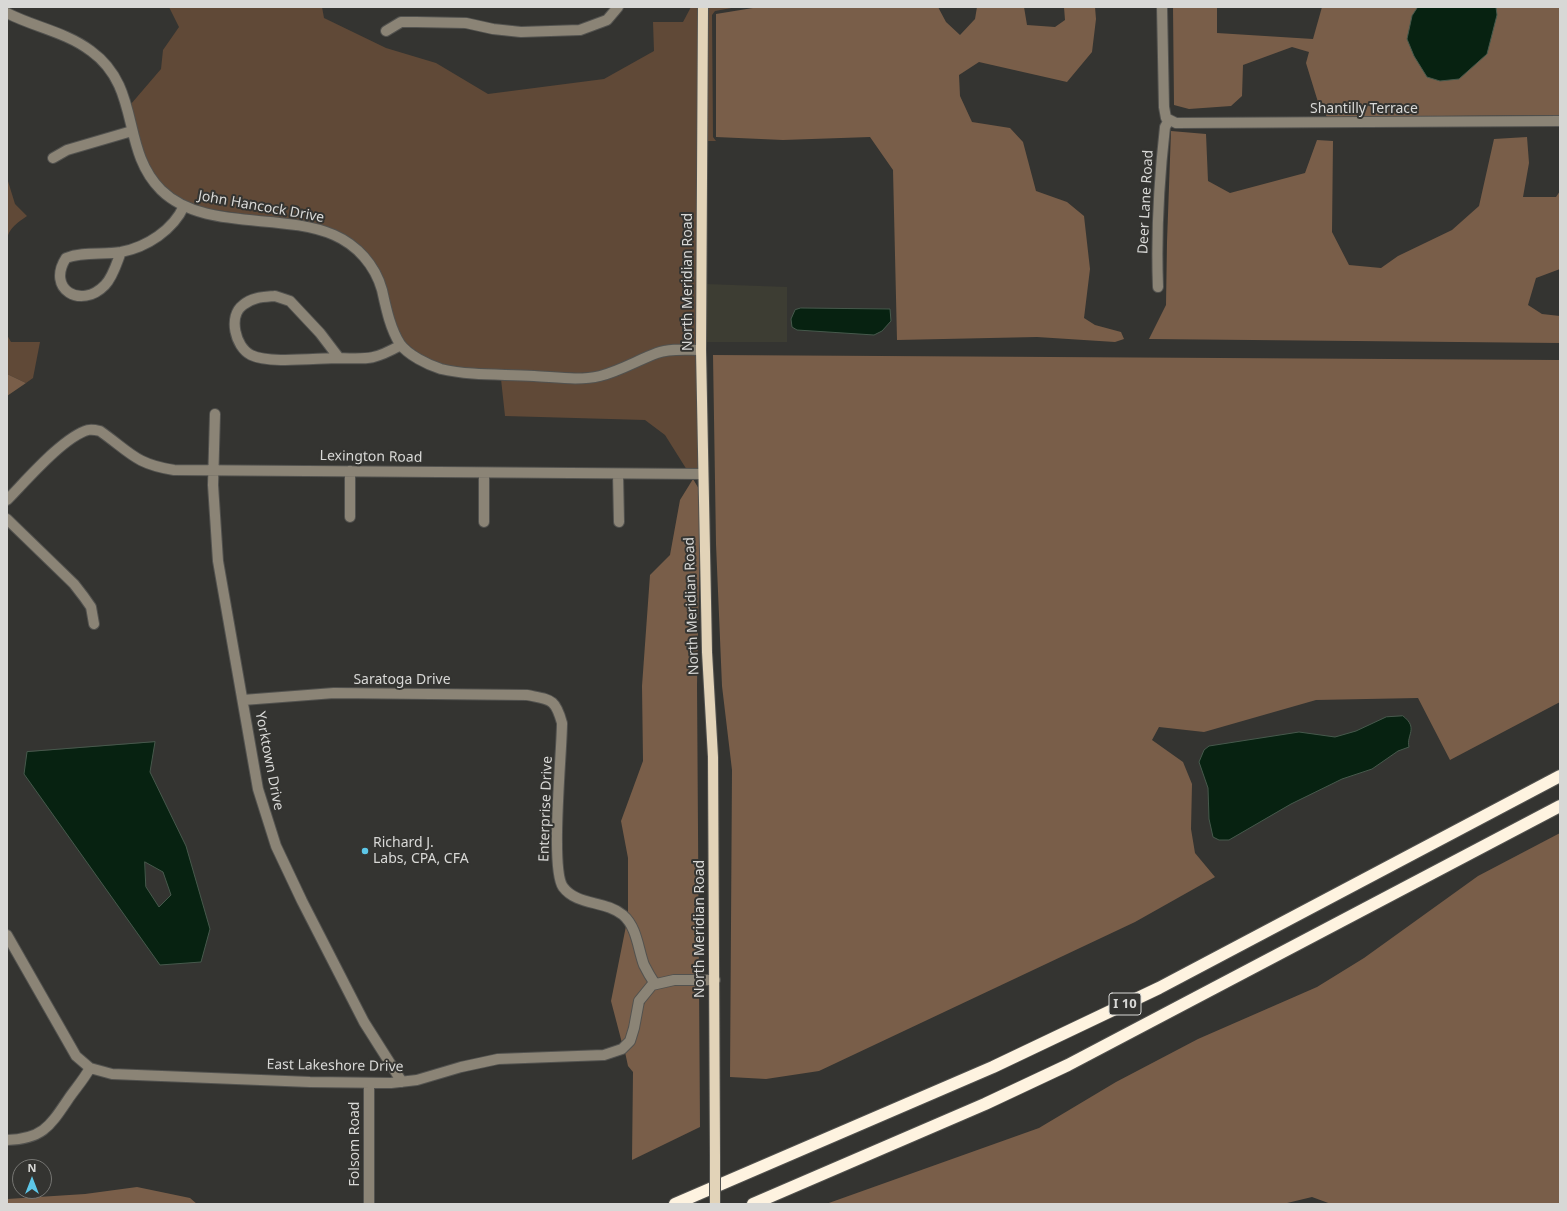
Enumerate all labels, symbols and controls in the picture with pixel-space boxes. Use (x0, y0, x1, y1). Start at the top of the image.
street label: Shantilly Terrace (1310, 101, 1418, 117)
street label: Deer Lane Road (1135, 149, 1157, 255)
street label: John Hancock Drive (197, 188, 325, 226)
street label: North Meridian Road (680, 213, 696, 351)
street label: Lexington Road (320, 448, 422, 466)
street label: North Meridian Road (681, 537, 703, 675)
street label: Saratoga Drive (353, 672, 451, 688)
street label: Yorktown Drive (251, 710, 287, 812)
street label: Enterprise Drive (536, 756, 556, 862)
place label: Richard J. Labs, CPA, CFA (373, 835, 469, 868)
marker: Richard J. Labs, CPA, CFA (360, 846, 370, 856)
street label: North Meridian Road (692, 860, 708, 998)
road number: I 10 (1109, 993, 1141, 1015)
street label: East Lakeshore Drive (266, 1056, 404, 1076)
street label: Folsom Road (347, 1102, 363, 1186)
north arrow (12, 1159, 52, 1199)
text: N (28, 1160, 36, 1175)

